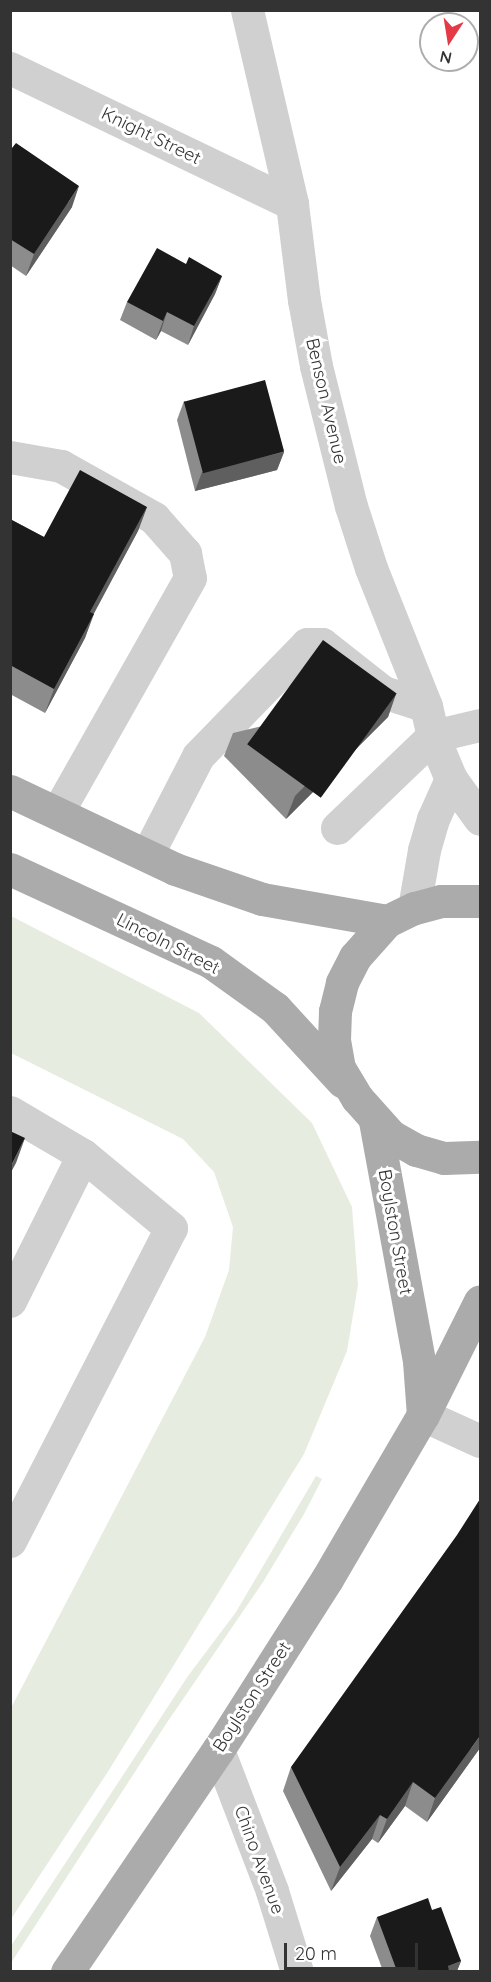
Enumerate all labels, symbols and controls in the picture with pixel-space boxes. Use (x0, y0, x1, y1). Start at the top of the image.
north arrow (419, 12, 479, 72)
text: N (438, 47, 454, 69)
street label: Knight Street (98, 103, 204, 169)
street label: Benson Avenue (301, 336, 351, 466)
street label: Lincoln Street (113, 909, 223, 979)
street label: Boylston Street (373, 1168, 417, 1296)
street label: Boylston Street (208, 1638, 296, 1756)
street label: Chino Avenue (229, 1803, 289, 1917)
scale bar (287, 1931, 420, 1969)
text: 20 m (295, 1942, 337, 1965)

